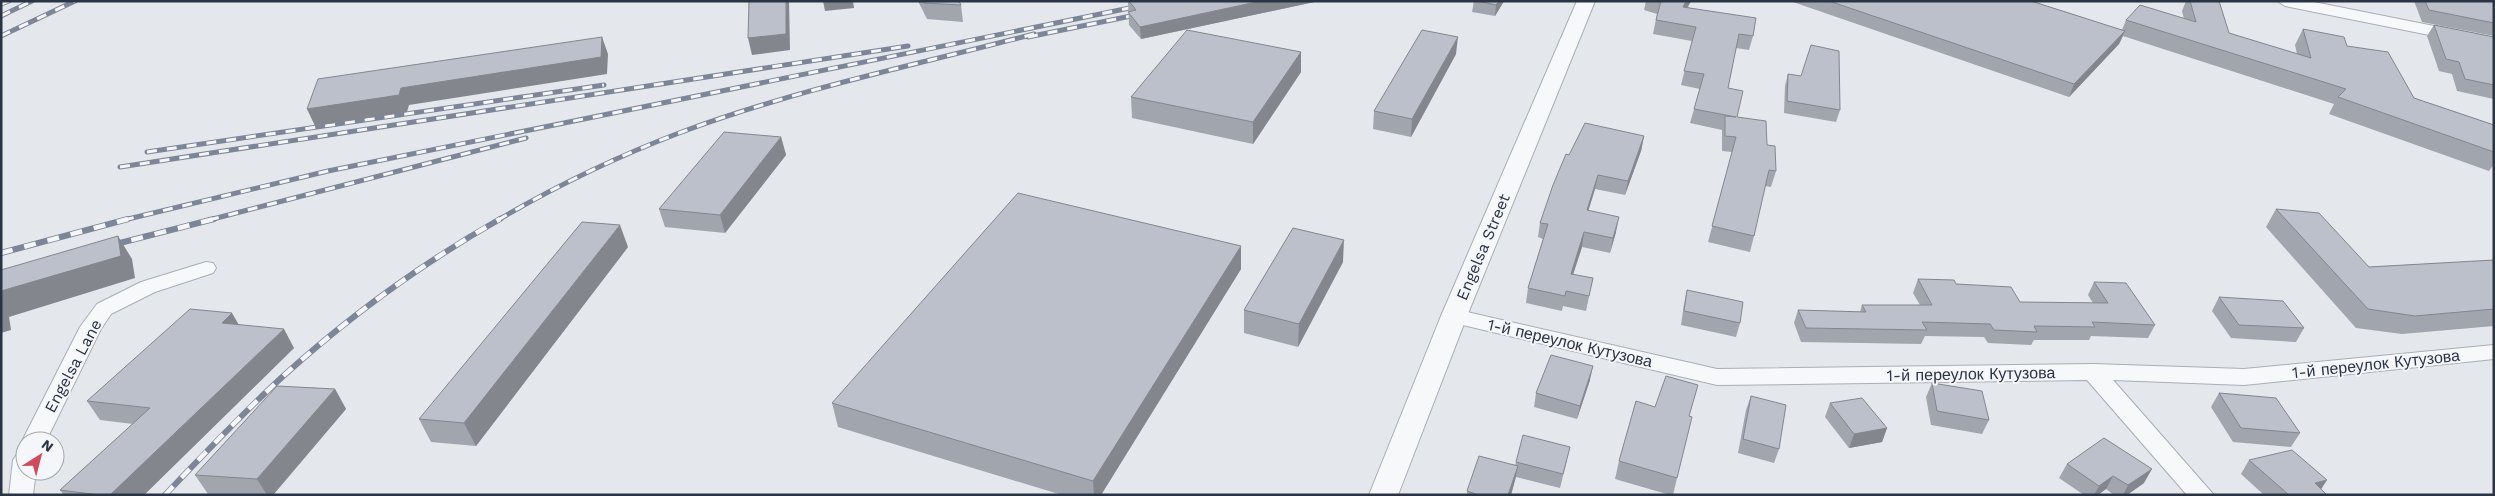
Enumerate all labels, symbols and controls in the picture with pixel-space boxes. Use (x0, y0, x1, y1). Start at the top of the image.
street label: Engelsa Street (1452, 191, 1514, 303)
street label: 1-й переулок Кутузова (1486, 315, 1654, 371)
street label: Engelsa Lane (40, 316, 106, 416)
street label: 1-й переулок Кутузова (2291, 346, 2461, 382)
street label: 1-й переулок Кутузова (1887, 363, 2056, 385)
north arrow (15, 431, 65, 481)
text: N (39, 436, 57, 455)

